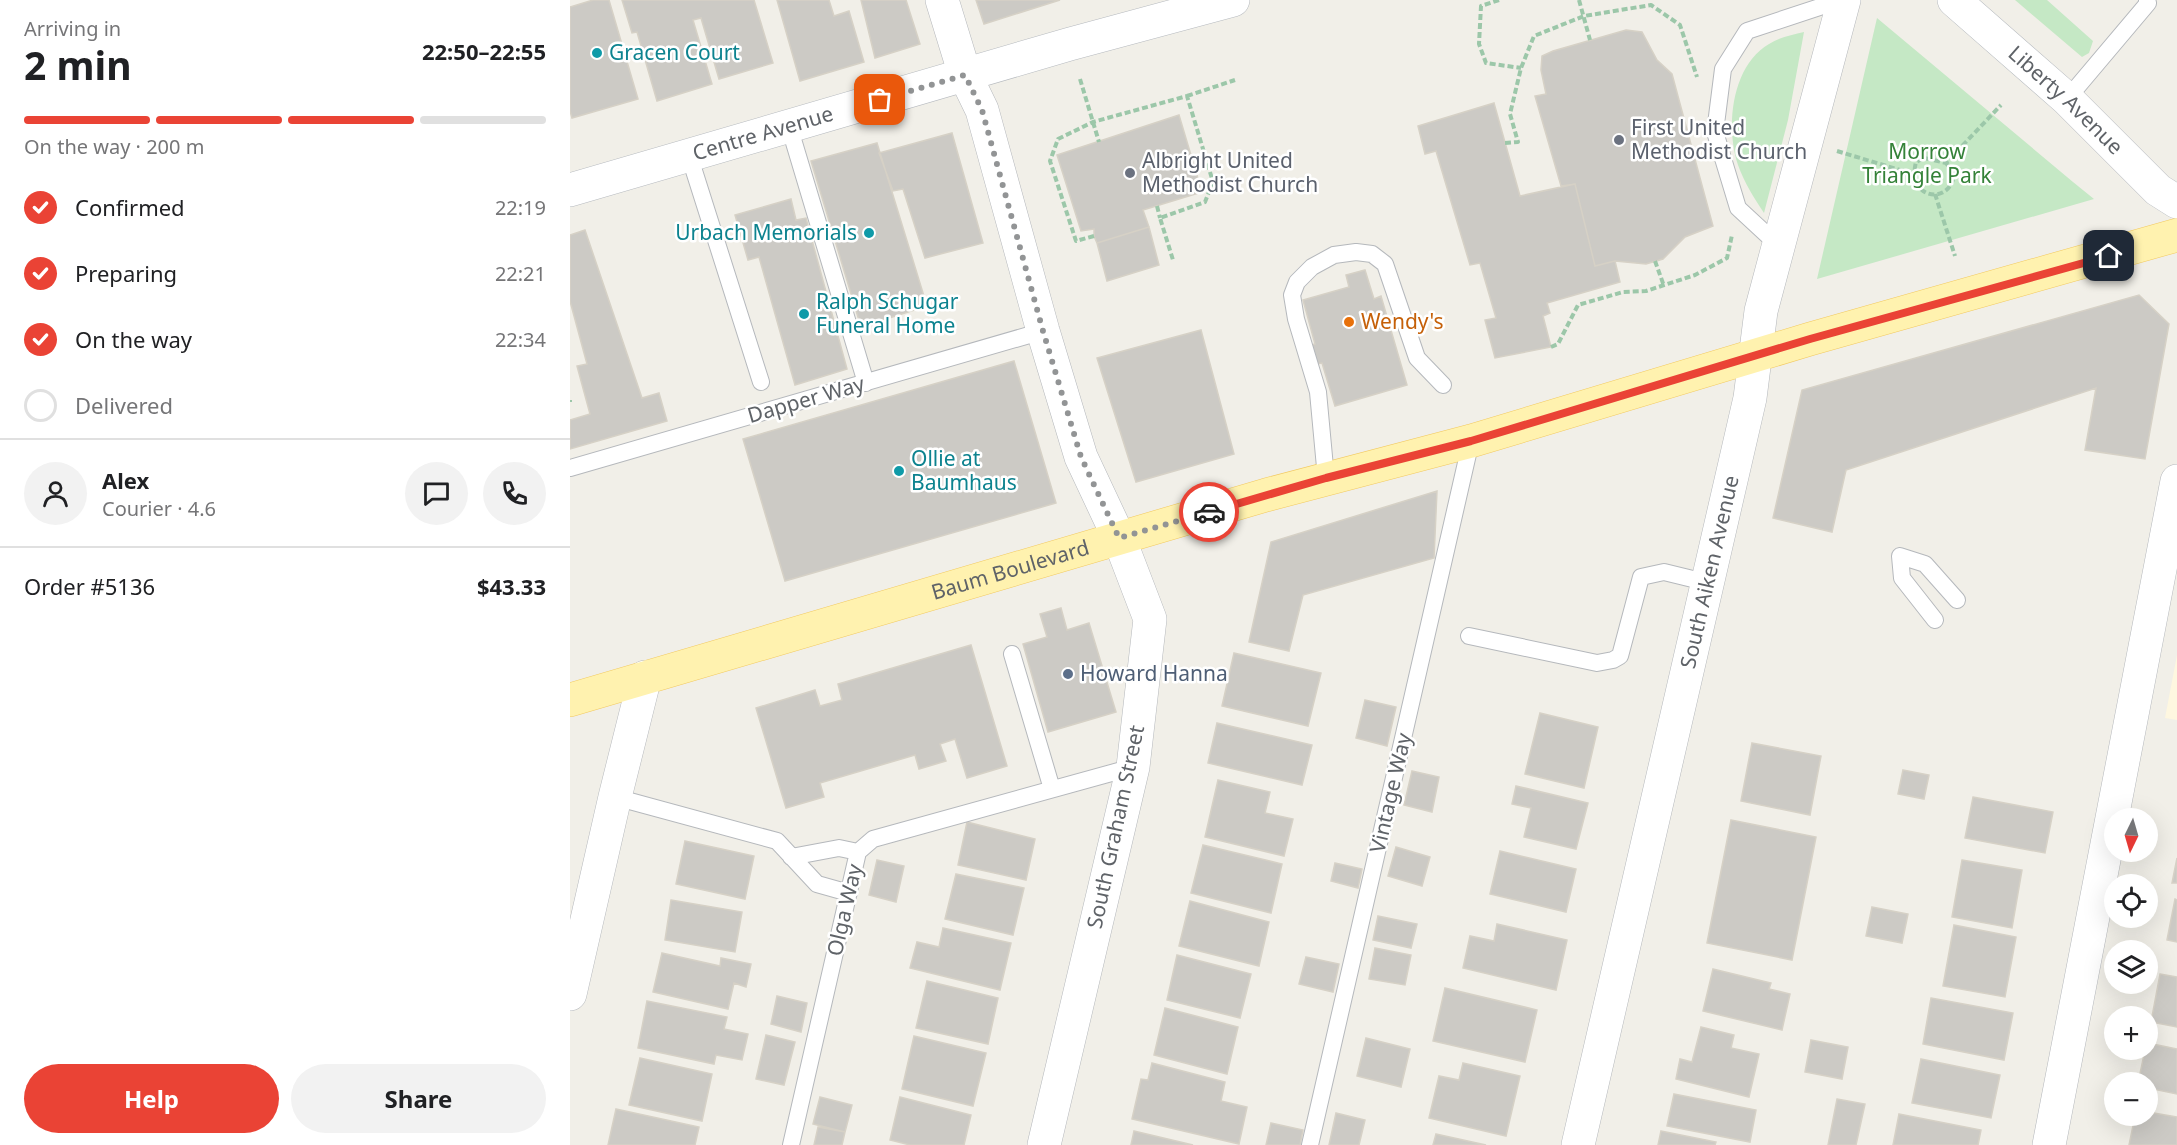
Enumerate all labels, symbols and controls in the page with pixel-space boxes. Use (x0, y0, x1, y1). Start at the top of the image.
text: Arriving in (24, 15, 121, 42)
text: 22:50–22:55 (422, 36, 546, 66)
text: 2 min (24, 38, 131, 91)
place label: Gracen Court (609, 38, 740, 66)
street label: Liberty Avenue (2003, 39, 2130, 160)
marker: Gracen Court (590, 46, 604, 60)
pin (854, 74, 905, 125)
icon: bag (863, 83, 896, 116)
street label: Centre Avenue (689, 99, 836, 166)
place label: First United Methodist Church (1631, 113, 1807, 165)
text: On the way · 200 m (24, 133, 204, 160)
marker: First United Methodist Church (1612, 133, 1626, 147)
park label: Morrow Triangle Park (1862, 137, 1993, 189)
place label: Albright United Methodist Church (1142, 146, 1318, 198)
marker: Albright United Methodist Church (1123, 166, 1137, 180)
icon: check (24, 191, 57, 224)
text: Confirmed (75, 192, 185, 222)
text: 22:19 (495, 194, 546, 221)
place label: Urbach Memorials (675, 218, 857, 246)
marker: Urbach Memorials (862, 226, 876, 240)
pin (2083, 230, 2134, 281)
icon: home (2092, 239, 2125, 272)
icon: check (24, 257, 57, 290)
text: Preparing (75, 258, 177, 288)
text: 22:21 (495, 260, 546, 287)
place label: Ralph Schugar Funeral Home (816, 287, 959, 339)
marker: Ralph Schugar Funeral Home (797, 307, 811, 321)
place label: Wendy's (1361, 307, 1444, 335)
marker: Wendy's (1342, 315, 1356, 329)
icon: check (24, 323, 57, 356)
text: On the way (75, 324, 192, 354)
text: 22:34 (495, 326, 546, 353)
street label: Dapper Way (744, 369, 868, 429)
text: Delivered (75, 390, 173, 420)
place label: Ollie at Baumhaus (911, 444, 1017, 496)
button: person (24, 462, 87, 525)
button: chat (405, 462, 468, 525)
button: phone (483, 462, 546, 525)
marker: Ollie at Baumhaus (892, 464, 906, 478)
text: Alex (102, 465, 149, 495)
street label: South Aiken Avenue (1673, 472, 1745, 671)
courier (1179, 482, 1239, 542)
text: Courier · 4.6 (102, 495, 216, 522)
icon: car (1193, 496, 1226, 529)
street label: Baum Boulevard (928, 533, 1092, 606)
text: Order #5136 (24, 571, 155, 601)
text: $43.33 (477, 571, 546, 601)
place label: Howard Hanna (1080, 659, 1228, 687)
marker: Howard Hanna (1061, 667, 1075, 681)
street label: South Graham Street (1080, 722, 1150, 931)
street label: Vintage Way (1363, 730, 1417, 855)
north arrow (2104, 808, 2158, 862)
map controls (2104, 808, 2158, 1126)
street label: Olga Way (820, 861, 868, 959)
button: locate (2104, 874, 2158, 928)
button: layers (2104, 940, 2158, 994)
button: + (2104, 1006, 2158, 1060)
button: Help (24, 1064, 279, 1133)
button: Share (291, 1064, 546, 1133)
button: − (2104, 1072, 2158, 1126)

